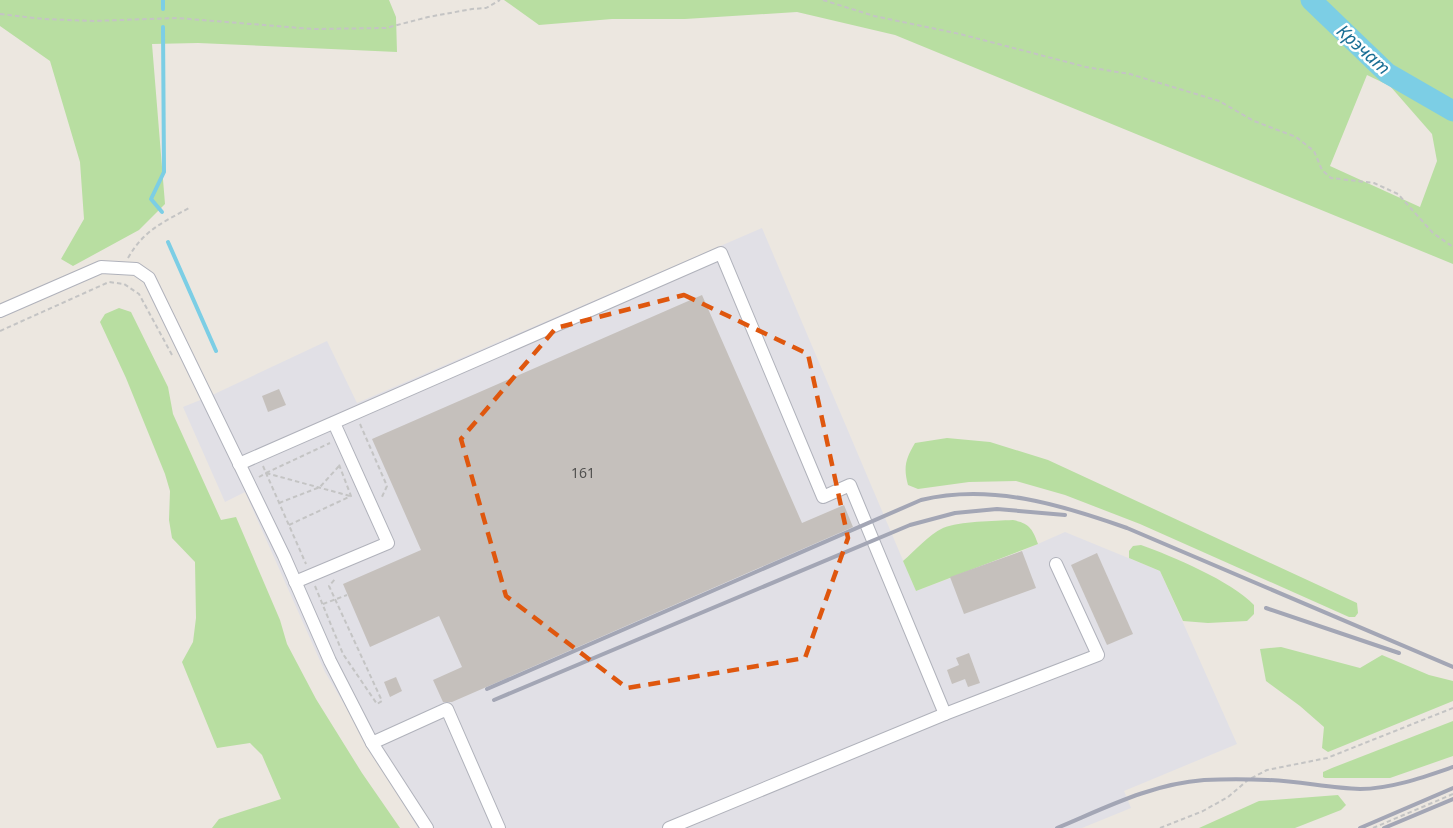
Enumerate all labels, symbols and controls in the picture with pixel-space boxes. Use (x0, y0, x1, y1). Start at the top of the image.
water label: Крэчат (1332, 19, 1396, 79)
house number: 161 (571, 463, 595, 482)

